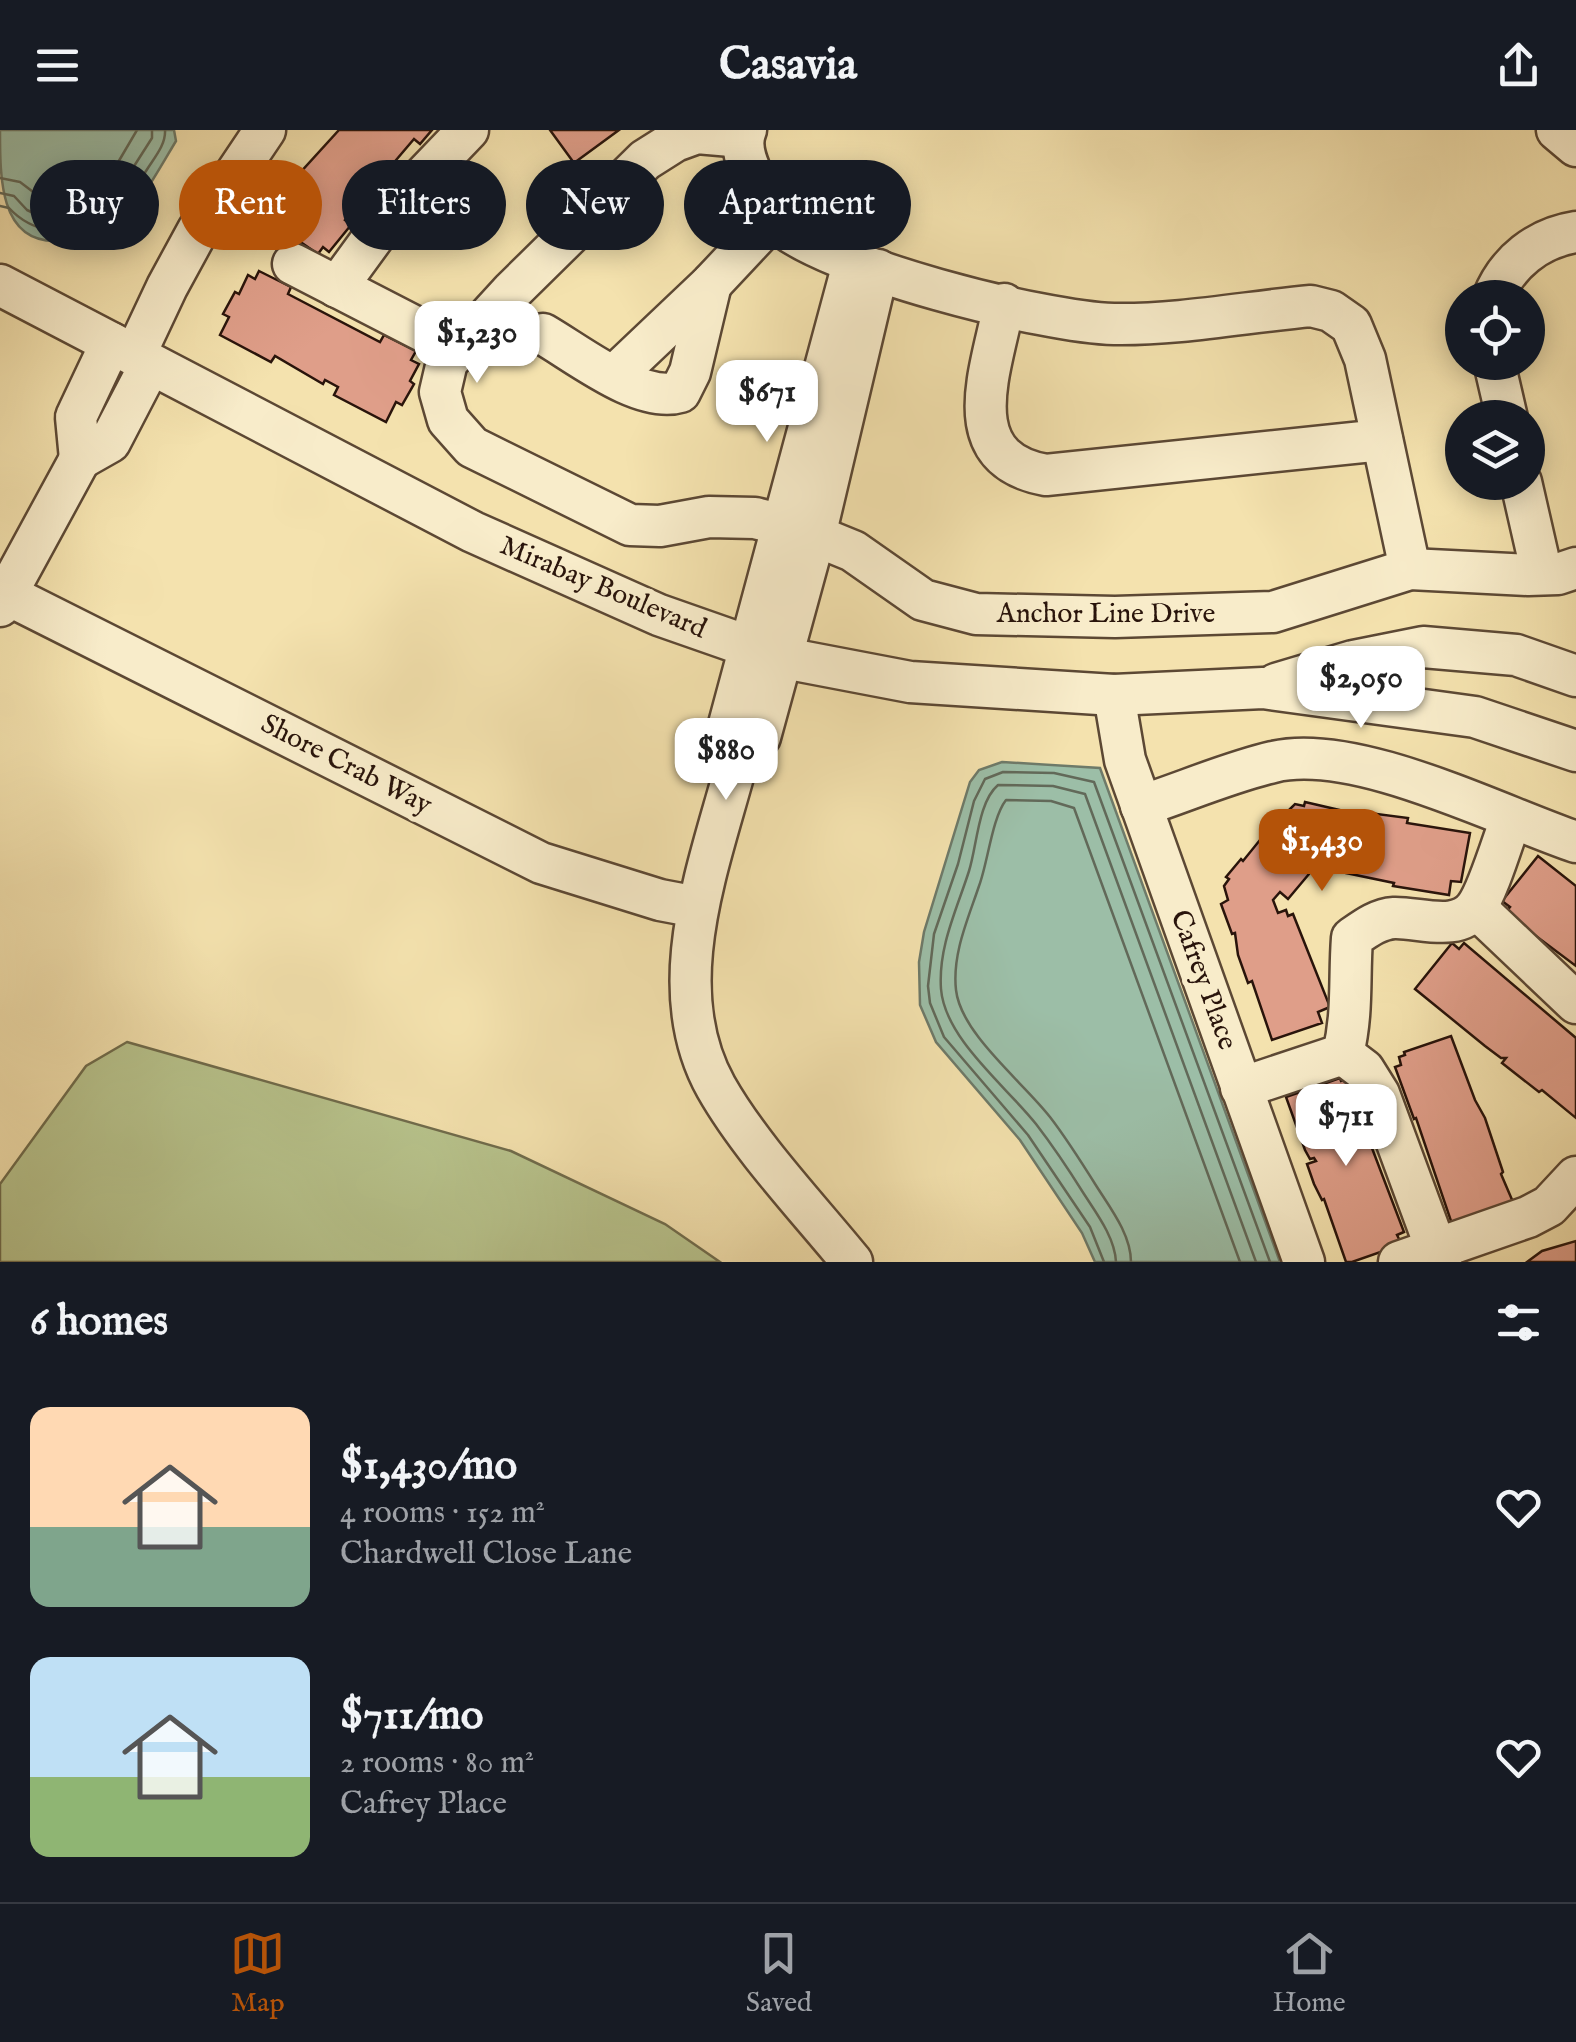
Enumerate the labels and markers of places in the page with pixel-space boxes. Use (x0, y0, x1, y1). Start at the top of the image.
pin: $1,230 (396, 301, 558, 386)
pin: $671 (708, 360, 826, 445)
pin: $2,050 (1280, 646, 1442, 731)
pin: $880 (667, 718, 785, 803)
pin: $1,430 (1241, 809, 1403, 894)
pin: $711 (1287, 1084, 1405, 1169)

